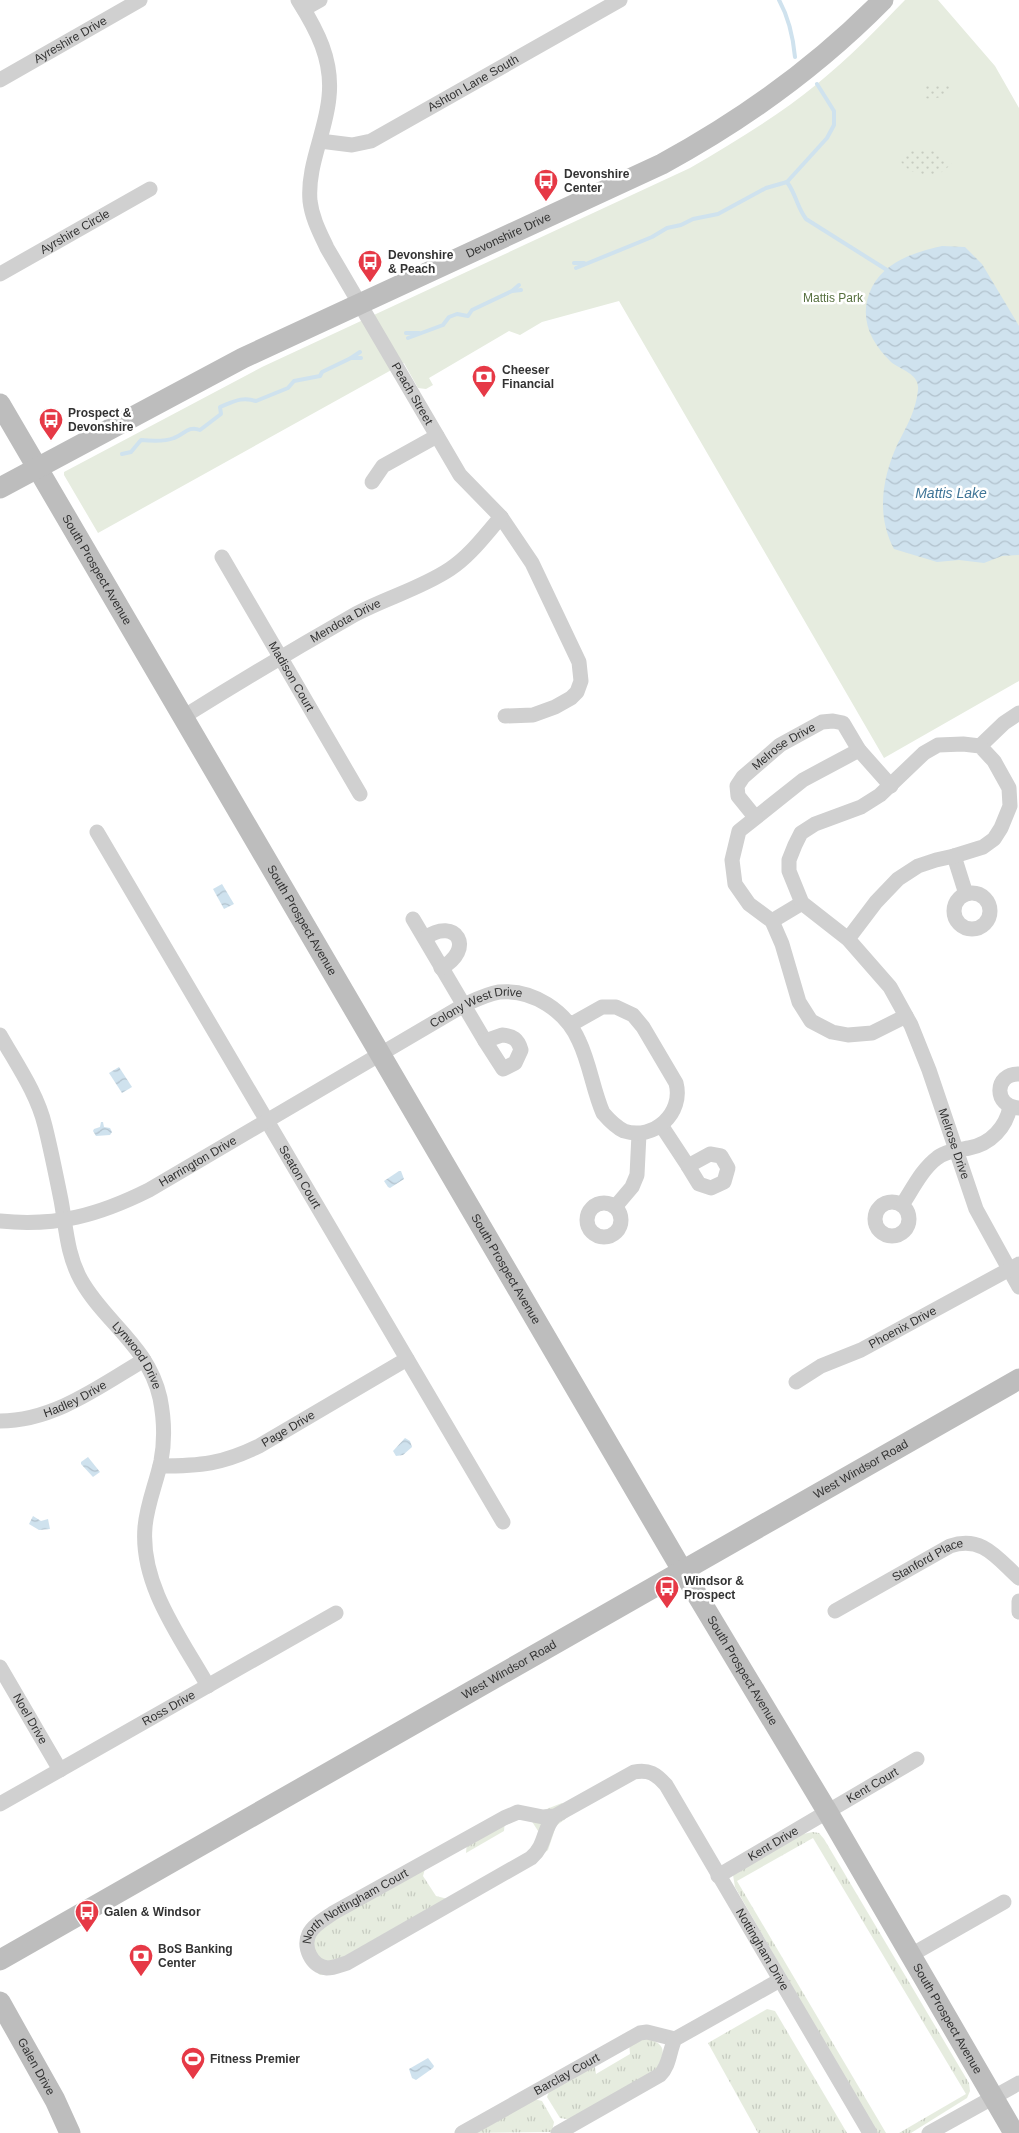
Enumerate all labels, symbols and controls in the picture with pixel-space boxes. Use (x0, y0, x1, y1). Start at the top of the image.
street label: Ayreshire Drive (31, 13, 110, 66)
street label: Ashton Lane South (425, 52, 521, 114)
place label: Devonshire Center (564, 167, 630, 195)
bus stop icon: Devonshire Center (533, 168, 559, 202)
street label: Ayrshire Circle (37, 206, 112, 257)
street label: Devonshire Drive (464, 209, 553, 261)
place label: Devonshire & Peach (388, 248, 454, 276)
bus stop icon: Devonshire & Peach (357, 249, 383, 283)
park label: Mattis Park (803, 291, 864, 305)
street label: Peach Street (389, 360, 436, 428)
place label: Cheeser Financial (502, 363, 554, 391)
bank icon: Cheeser Financial (471, 364, 497, 398)
place label: Prospect & Devonshire (68, 406, 134, 434)
bus stop icon: Prospect & Devonshire (38, 407, 64, 441)
water label: Mattis Lake (915, 485, 987, 501)
street label: South Prospect Avenue (59, 512, 135, 628)
street label: Mendota Drive (308, 596, 383, 646)
street label: Madison Court (266, 639, 317, 714)
street label: Melrose Drive (749, 720, 818, 773)
street label: South Prospect Avenue (264, 863, 340, 978)
street label: Colony West Drive (427, 984, 524, 1031)
street label: Melrose Drive (935, 1106, 973, 1181)
street label: Harrington Drive (156, 1133, 239, 1190)
street label: Seaton Court (276, 1143, 324, 1211)
street label: South Prospect Avenue (468, 1211, 544, 1327)
street label: Phoenix Drive (866, 1303, 939, 1351)
street label: Lynwood Drive (109, 1319, 164, 1391)
street label: Hadley Drive (42, 1377, 109, 1420)
street label: Page Drive (259, 1408, 318, 1450)
street label: West Windsor Road (811, 1437, 911, 1502)
street label: Stanford Place (890, 1536, 964, 1584)
place label: Windsor & Prospect (684, 1574, 744, 1602)
bus stop icon: Windsor & Prospect (654, 1575, 680, 1609)
street label: South Prospect Avenue (704, 1613, 781, 1728)
street label: West Windsor Road (459, 1637, 559, 1702)
street label: Ross Drive (140, 1687, 198, 1729)
street label: Noel Drive (10, 1691, 51, 1747)
street label: Kent Court (844, 1764, 901, 1806)
street label: Kent Drive (745, 1823, 801, 1864)
street label: North Nottingham Court (300, 1865, 411, 1945)
bus stop icon: Galen & Windsor (74, 1899, 100, 1933)
place label: Galen & Windsor (104, 1905, 201, 1919)
street label: Nottingham Drive (733, 1906, 792, 1993)
place label: BoS Banking Center (158, 1942, 233, 1970)
bank icon: BoS Banking Center (128, 1943, 154, 1977)
street label: South Prospect Avenue (910, 1961, 985, 2076)
street label: Galen Drive (15, 2035, 58, 2098)
sports icon: Fitness Premier (180, 2046, 206, 2080)
street label: Barclay Court (531, 2050, 602, 2098)
place label: Fitness Premier (210, 2052, 300, 2066)

